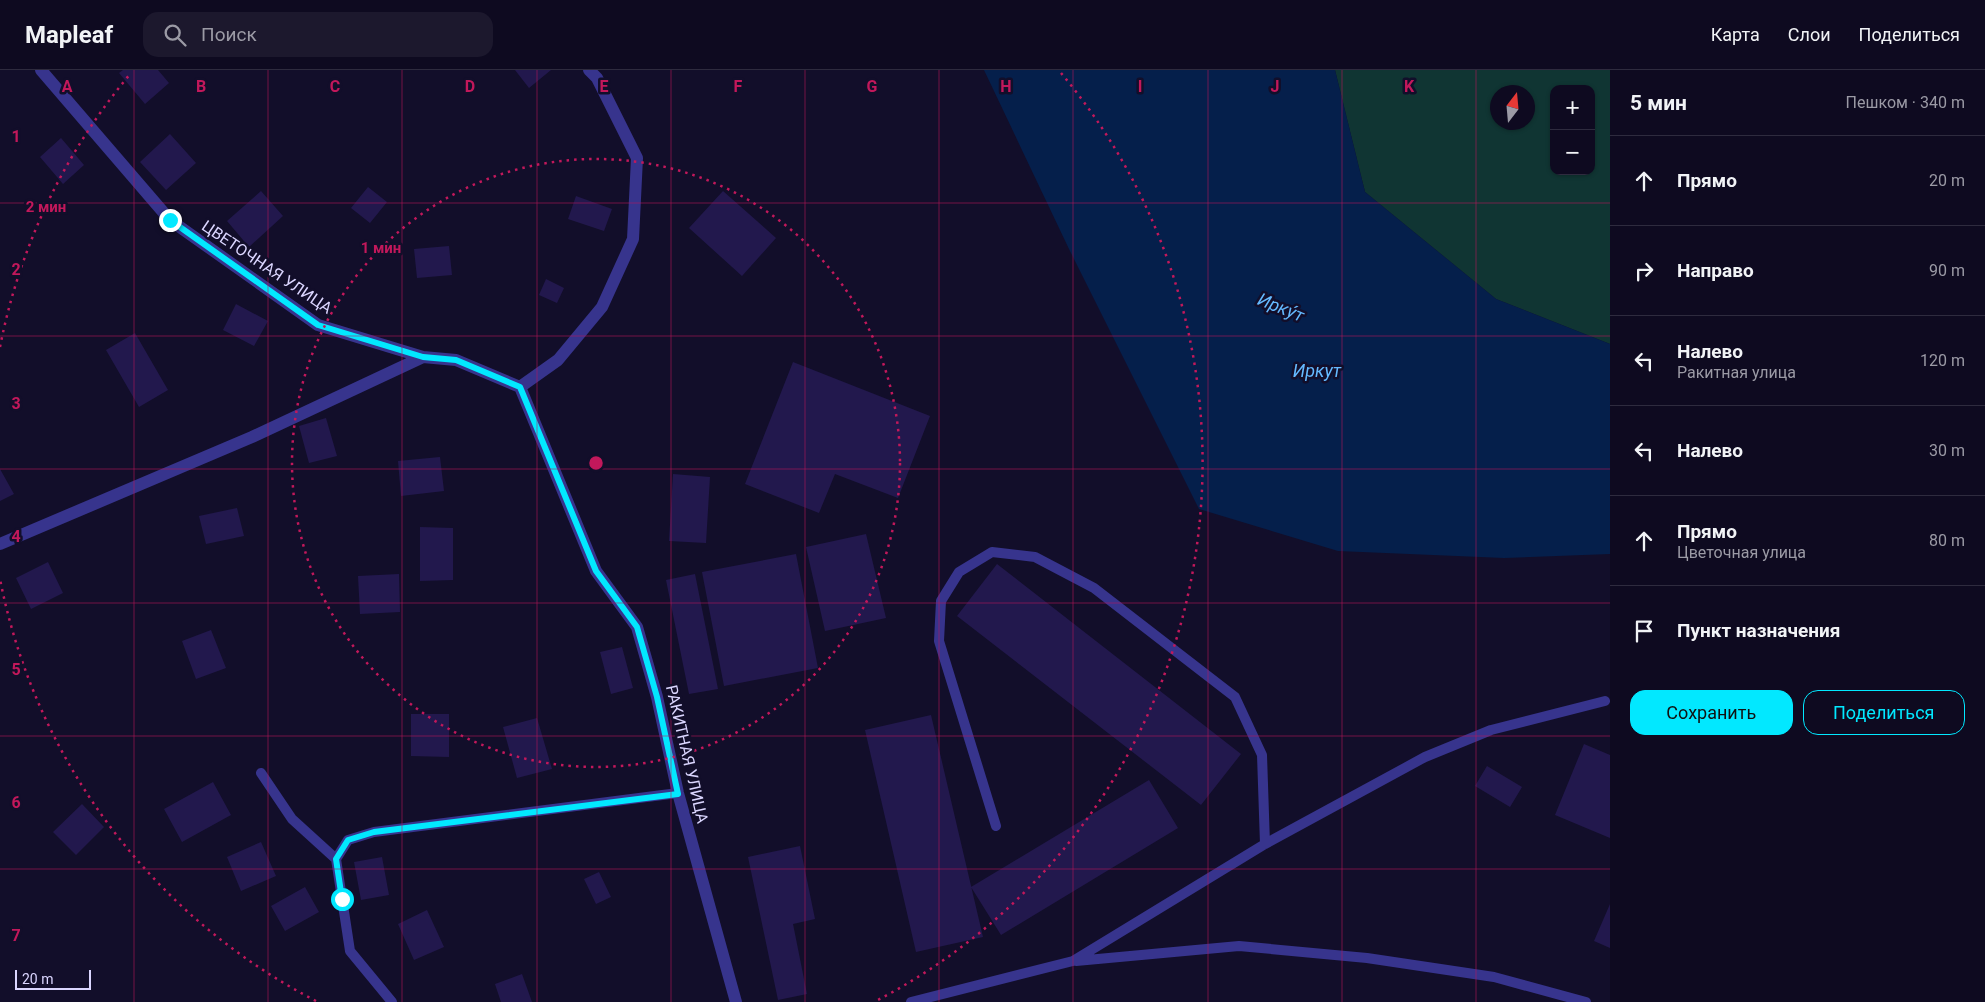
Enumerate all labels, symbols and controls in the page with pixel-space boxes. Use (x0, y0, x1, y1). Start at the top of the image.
search box (143, 12, 493, 57)
text: Mapleaf (25, 21, 113, 49)
icon: search (161, 21, 189, 49)
text: Поиск (201, 23, 257, 46)
text: Карта (1711, 24, 1760, 45)
text: Слои (1788, 24, 1831, 45)
text: Поделиться (1859, 24, 1960, 45)
text: A (62, 77, 73, 96)
text: B (196, 77, 206, 96)
text: C (330, 77, 340, 96)
text: D (465, 77, 475, 96)
text: E (600, 77, 609, 96)
text: F (734, 77, 743, 96)
text: G (867, 77, 878, 96)
text: H (1000, 77, 1012, 96)
text: I (1138, 77, 1142, 96)
text: J (1271, 77, 1279, 96)
text: K (1404, 77, 1415, 96)
north arrow (1490, 85, 1535, 130)
map controls (1550, 85, 1595, 175)
button: + (1550, 85, 1595, 130)
text: 5 мин (1630, 91, 1687, 115)
text: Пешком · 340 m (1846, 93, 1965, 112)
text: 1 (11, 127, 21, 146)
button: − (1550, 130, 1595, 175)
icon: ahead (1630, 167, 1658, 195)
text: Прямо (1677, 169, 1737, 192)
text: 20 m (1929, 171, 1965, 190)
text: 2 мин (26, 198, 66, 216)
route end (159, 209, 182, 232)
street label: ЦВЕТОЧНАЯ УЛИЦА (198, 216, 336, 318)
text: 1 мин (361, 239, 401, 257)
icon: right (1630, 257, 1658, 285)
text: Направо (1677, 259, 1754, 282)
text: 2 (11, 260, 21, 279)
text: 90 m (1929, 261, 1965, 280)
water label: Ирку́т (1255, 288, 1308, 326)
text: Налево (1677, 340, 1743, 363)
icon: left (1630, 347, 1658, 375)
text: 120 m (1920, 351, 1965, 370)
water label: Иркут (1293, 360, 1342, 381)
text: Ракитная улица (1677, 363, 1796, 382)
text: 3 (11, 394, 21, 413)
icon: left (1630, 437, 1658, 465)
text: Налево (1677, 439, 1743, 462)
text: 30 m (1929, 441, 1965, 460)
centre of rings (587, 454, 605, 472)
text: Прямо (1677, 520, 1737, 543)
text: 4 (11, 527, 21, 546)
icon: ahead (1630, 527, 1658, 555)
text: 80 m (1929, 531, 1965, 550)
text: Цветочная улица (1677, 543, 1806, 562)
icon: arrive (1630, 617, 1658, 645)
text: Пункт назначения (1677, 619, 1840, 642)
text: 5 (11, 660, 21, 679)
street label: РАКИТНАЯ УЛИЦА (662, 683, 712, 826)
button: Сохранить (1630, 690, 1793, 735)
button: Поделиться (1803, 690, 1965, 735)
text: 6 (11, 793, 21, 812)
route start (331, 888, 354, 911)
text: 7 (11, 926, 21, 945)
scale bar (15, 967, 91, 990)
text: 20 m (22, 971, 54, 987)

